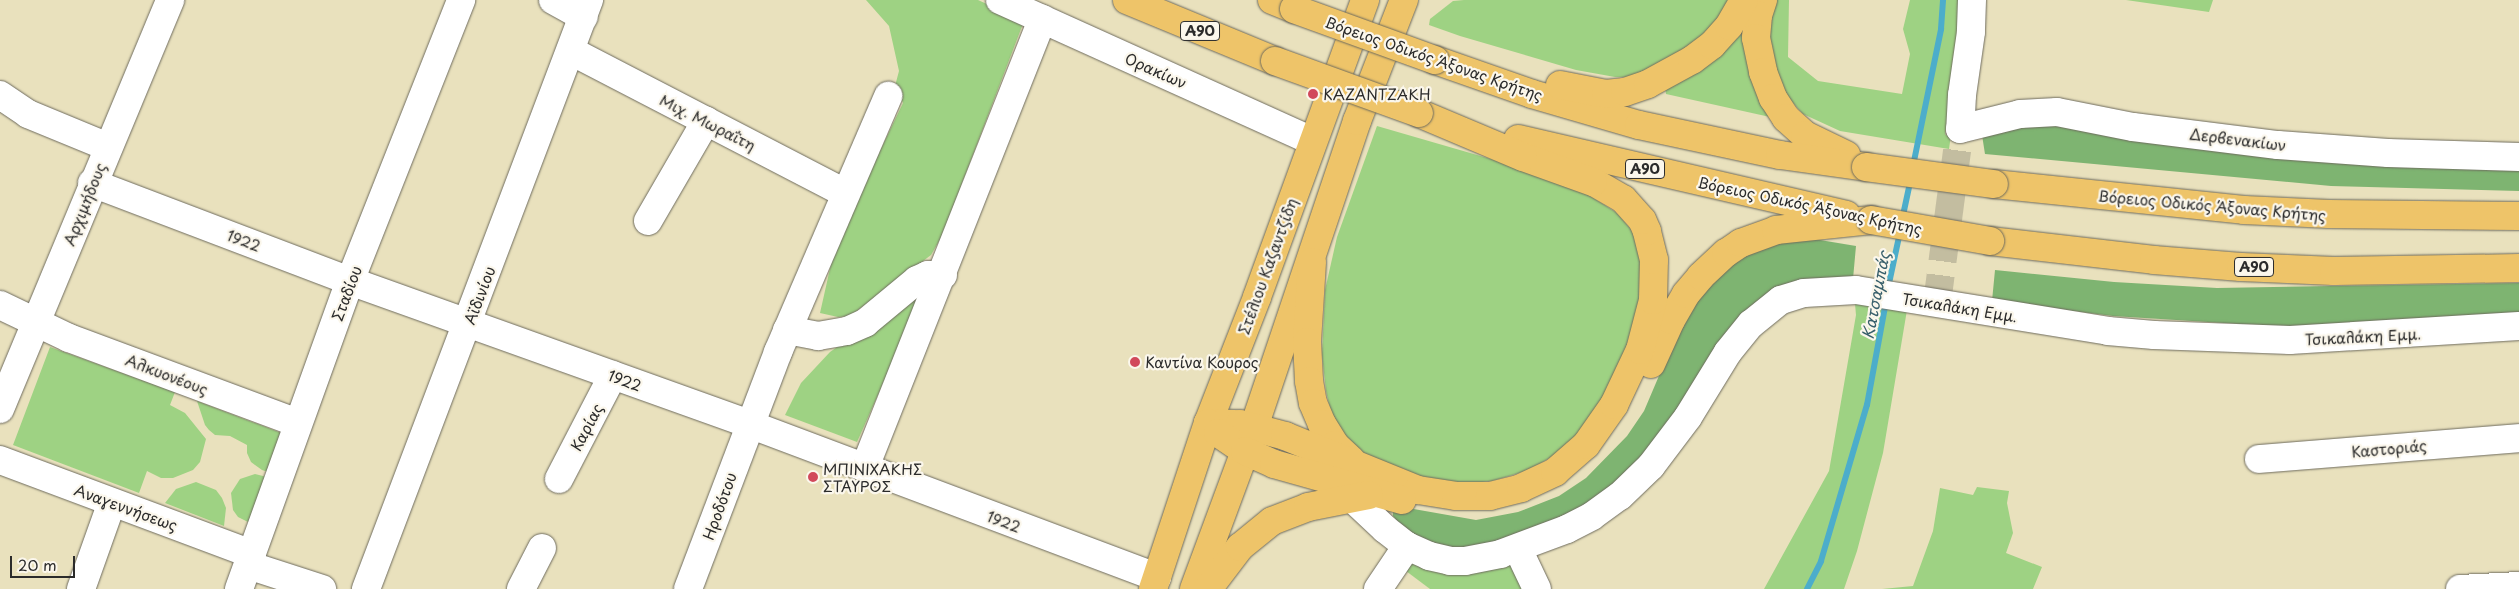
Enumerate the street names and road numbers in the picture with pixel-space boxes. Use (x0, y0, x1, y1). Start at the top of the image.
street label: Βόρειος Οδικός Άξονας Κρήτης (1323, 12, 1545, 104)
road number: Α90 (1180, 20, 1220, 42)
street label: Ορακίων (1122, 48, 1190, 92)
street label: Μιχ. Μωραΐτη (657, 90, 759, 154)
street label: Δερβενακίων (2189, 124, 2287, 154)
road number: Α90 (1625, 157, 1665, 180)
street label: Αρχιμήδους (59, 160, 109, 248)
street label: Βόρειος Οδικός Άξονας Κρήτης (1696, 172, 1924, 238)
street label: Βόρειος Οδικός Άξονας Κρήτης (2097, 186, 2327, 224)
street label: Στέλιου Καζαντζίδη (1234, 195, 1300, 337)
street label: 1922 (225, 225, 263, 255)
road number: Α90 (2234, 256, 2274, 278)
street label: Σταδίου (327, 263, 365, 323)
street label: Αϊδινίου (460, 263, 498, 327)
street label: Τσικαλάκη Εμμ. (1901, 289, 2019, 325)
street label: Τσικαλάκη Εμμ. (2304, 324, 2422, 348)
street label: Αλκυονέους (123, 350, 211, 398)
street label: 1922 (606, 366, 644, 394)
street label: Καρίας (566, 400, 606, 454)
street label: Καστοριάς (2351, 436, 2427, 460)
street label: Ηροδότου (698, 470, 740, 542)
street label: Αναγεννήσεως (72, 480, 180, 534)
street label: 1922 (985, 506, 1023, 536)

